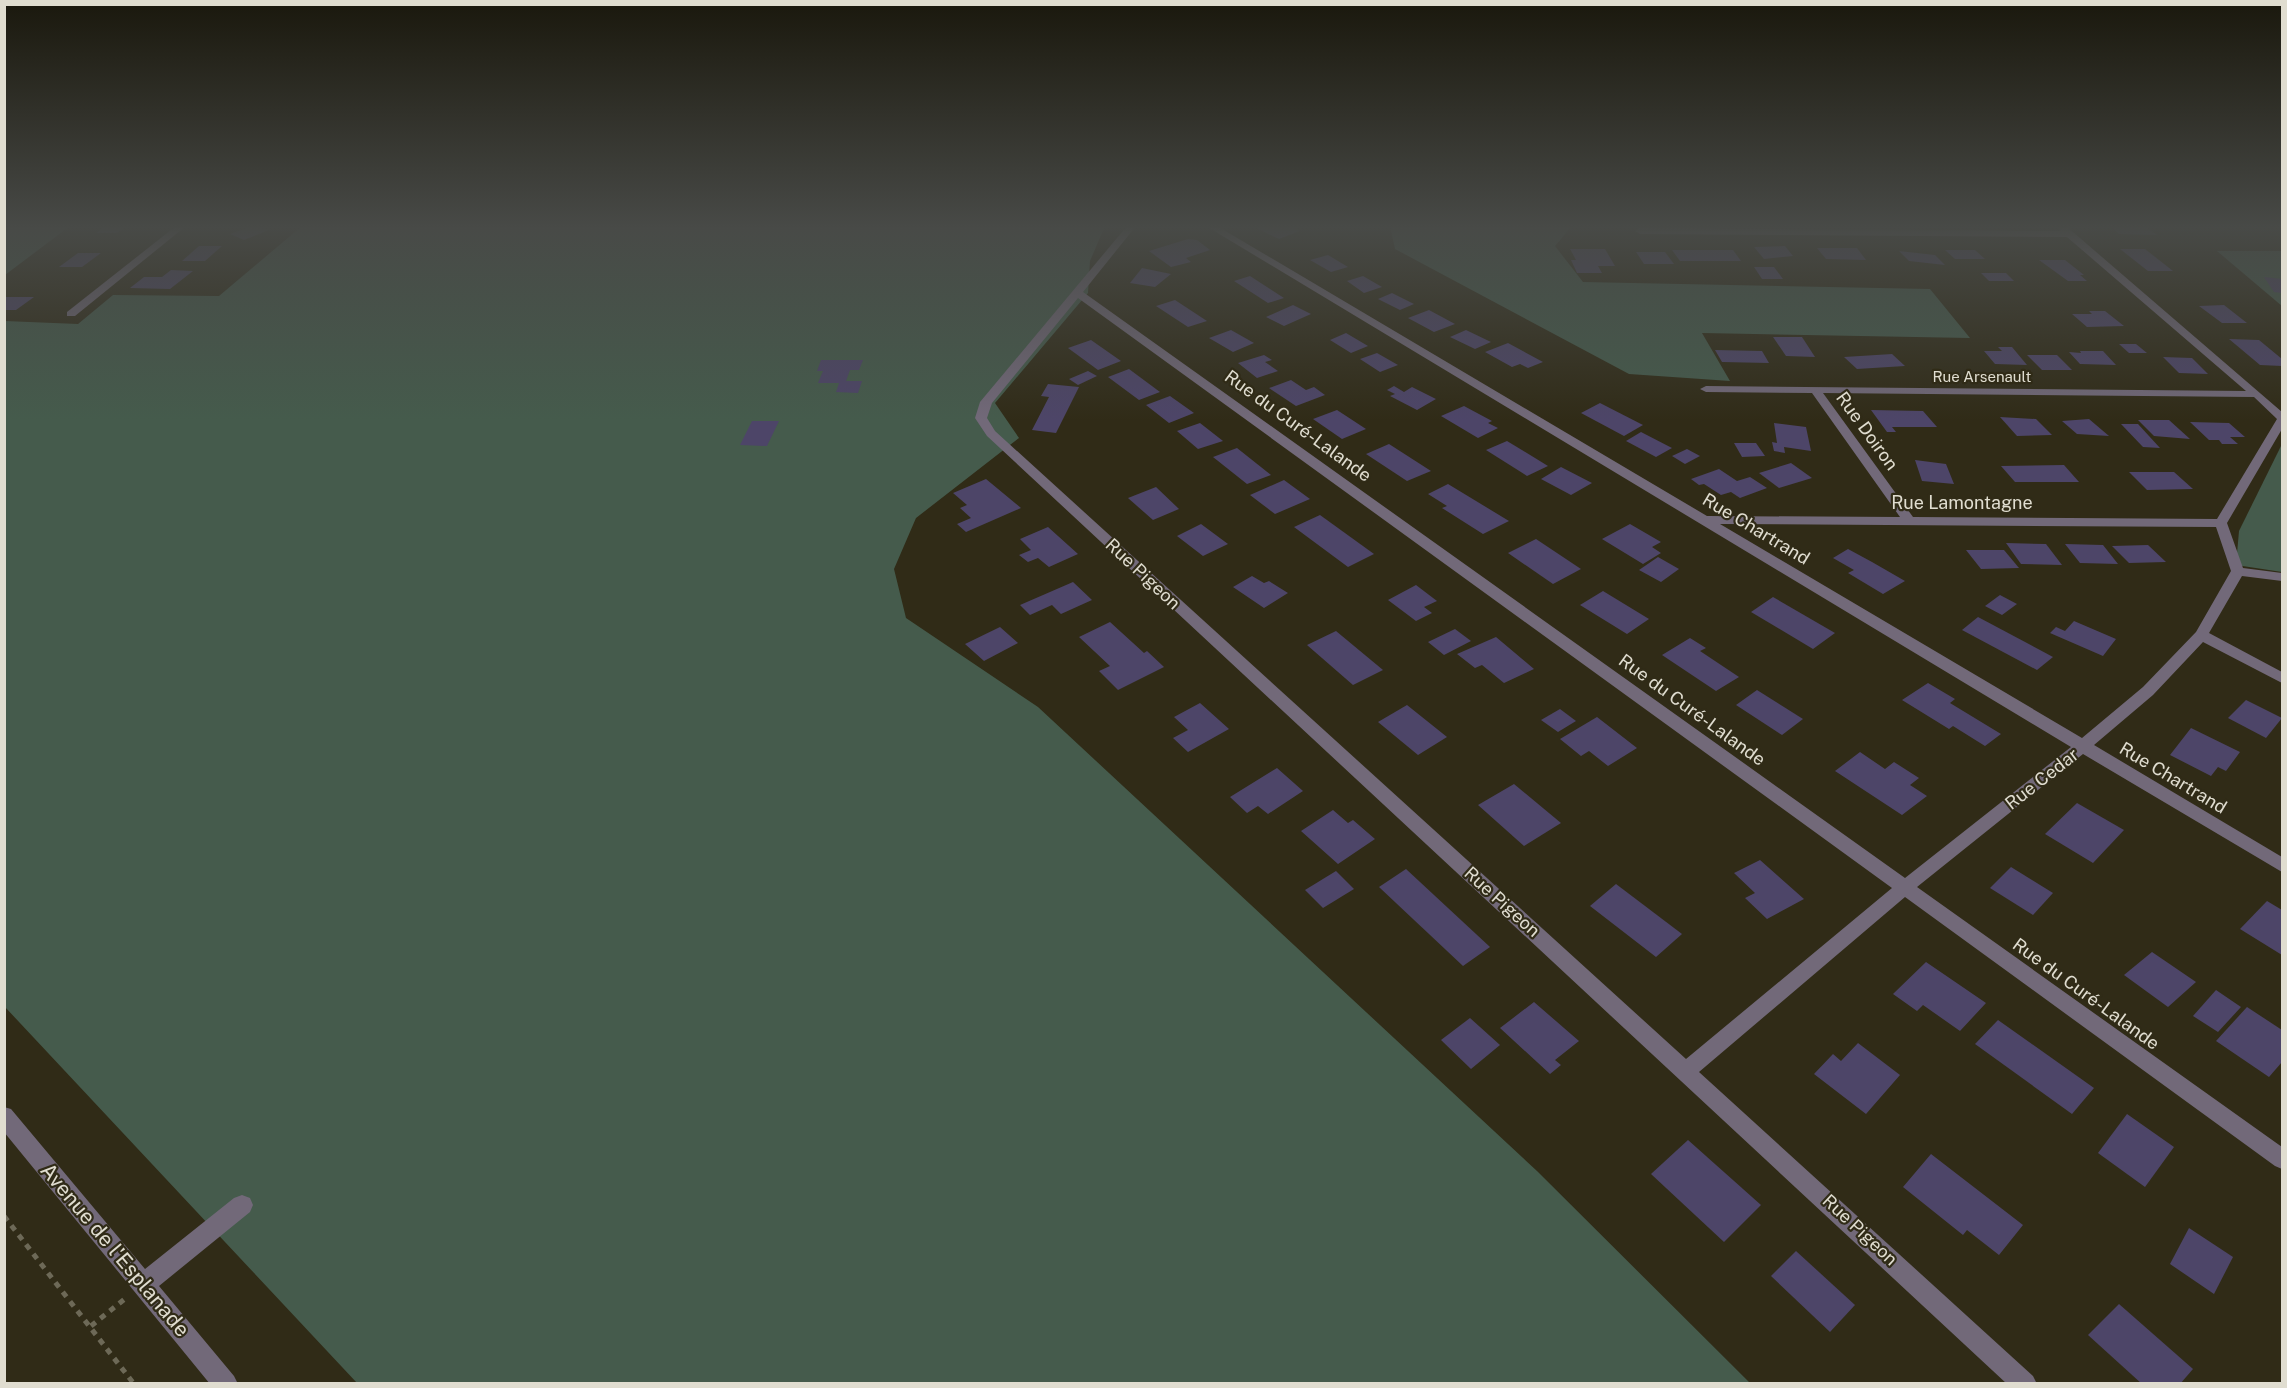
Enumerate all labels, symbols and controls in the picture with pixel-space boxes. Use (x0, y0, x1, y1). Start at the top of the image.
street label: Rue du Curé-Lalande (1221, 365, 1376, 486)
street label: Rue Arsenault (1933, 368, 2032, 385)
street label: Rue Doiron (1832, 387, 1903, 474)
street label: Rue Chartrand (1699, 488, 1814, 569)
street label: Rue Lamontagne (1891, 492, 2033, 513)
street label: Rue Pigeon (1102, 534, 1185, 614)
street label: Rue du Curé-Lalande (1615, 649, 1770, 770)
street label: Rue Chartrand (2116, 737, 2231, 818)
street label: Rue Cedar (2001, 743, 2083, 814)
street label: Rue Pigeon (1460, 862, 1544, 941)
street label: Rue du Curé-Lalande (2009, 933, 2164, 1054)
street label: Avenue de l'Esplanade (35, 1158, 195, 1342)
street label: Rue Pigeon (1819, 1190, 1902, 1270)

